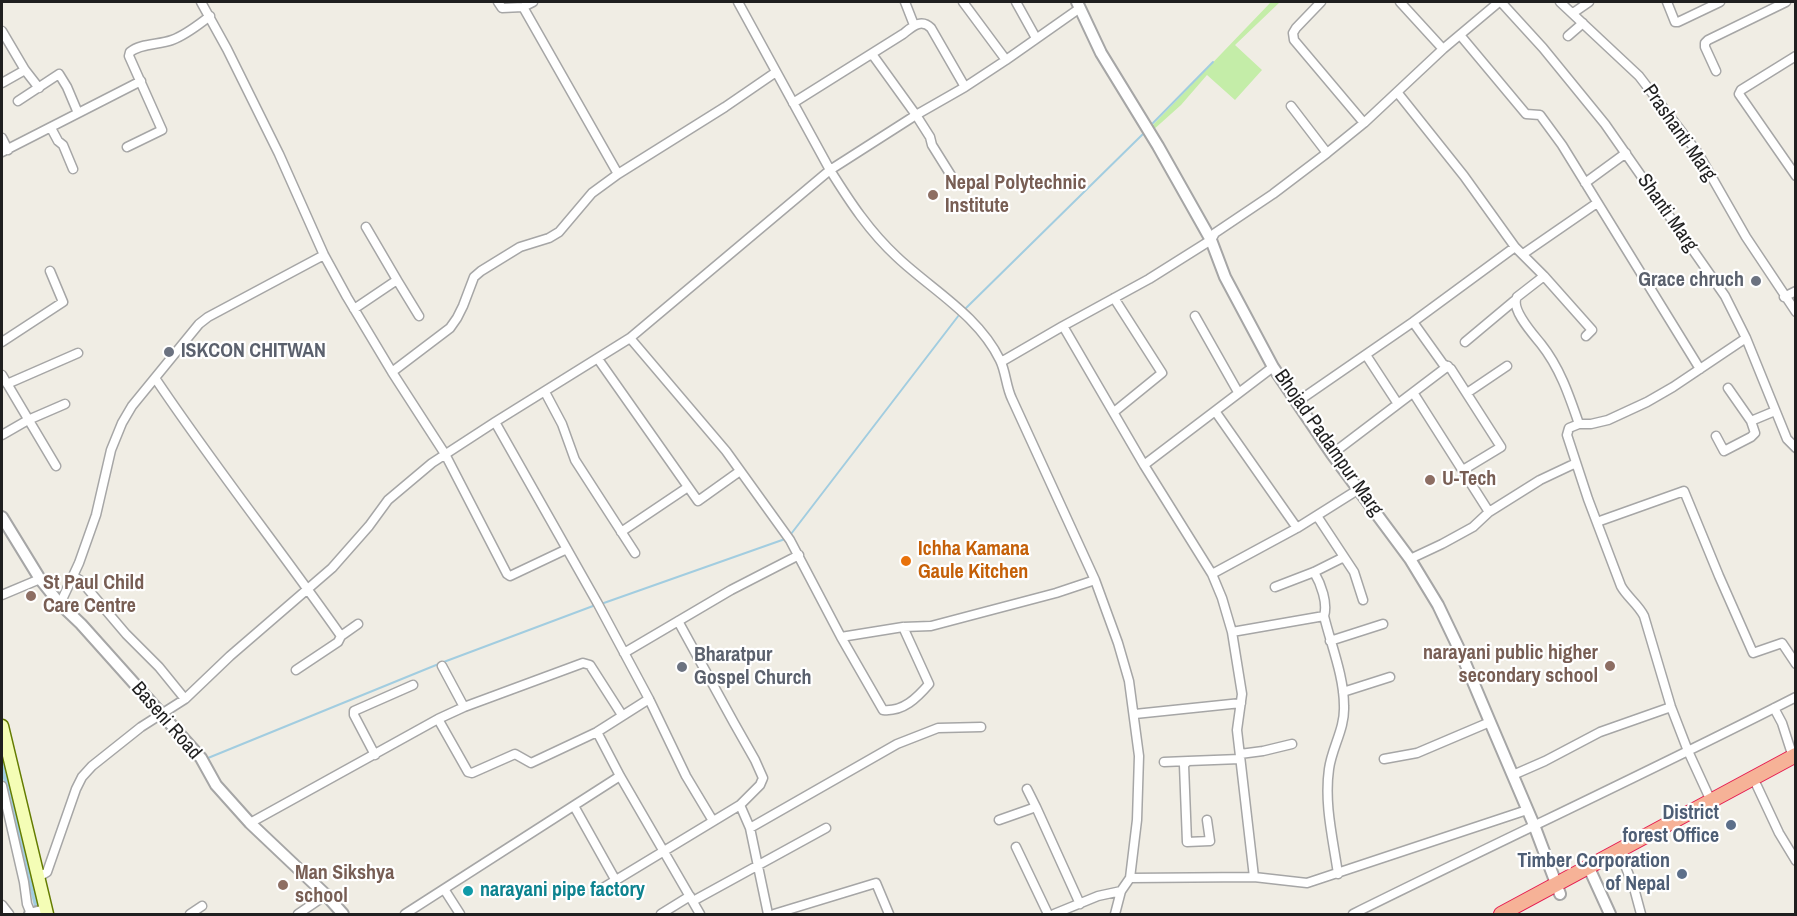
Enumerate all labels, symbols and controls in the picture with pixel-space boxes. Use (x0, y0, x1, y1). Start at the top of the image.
street label: Prashanti Marg (1637, 80, 1721, 186)
street label: Shanti Marg (1632, 170, 1702, 256)
place label: Nepal Polytechnic Institute (945, 172, 1086, 219)
marker: Nepal Polytechnic Institute (926, 188, 940, 202)
place label: Grace chruch (1638, 269, 1744, 293)
marker: Grace chruch (1749, 274, 1763, 288)
place label: ISKCON CHITWAN (181, 340, 326, 364)
marker: ISKCON CHITWAN (162, 345, 176, 359)
street label: Bhojad Padampur Marg (1268, 365, 1388, 521)
place label: U-Tech (1442, 468, 1496, 492)
marker: U-Tech (1423, 473, 1437, 487)
place label: Ichha Kamana Gaule Kitchen (918, 538, 1029, 585)
marker: Ichha Kamana Gaule Kitchen (899, 554, 913, 568)
place label: St Paul Child Care Centre (43, 572, 144, 619)
marker: St Paul Child Care Centre (24, 589, 38, 603)
place label: narayani public higher secondary school (1423, 642, 1598, 689)
place label: Bharatpur Gospel Church (694, 644, 812, 691)
marker: narayani public higher secondary school (1603, 659, 1617, 673)
marker: Bharatpur Gospel Church (675, 660, 689, 674)
street label: Baseni Road (126, 677, 206, 765)
place label: District forest Office (1622, 802, 1719, 849)
marker: District forest Office (1724, 818, 1738, 832)
place label: Timber Corporation of Nepal (1517, 850, 1670, 897)
place label: Man Sikshya school (295, 862, 394, 909)
marker: Timber Corporation of Nepal (1675, 867, 1689, 881)
marker: Man Sikshya school (276, 878, 290, 892)
place label: narayani pipe factory (480, 879, 645, 903)
marker: narayani pipe factory (461, 884, 475, 898)

